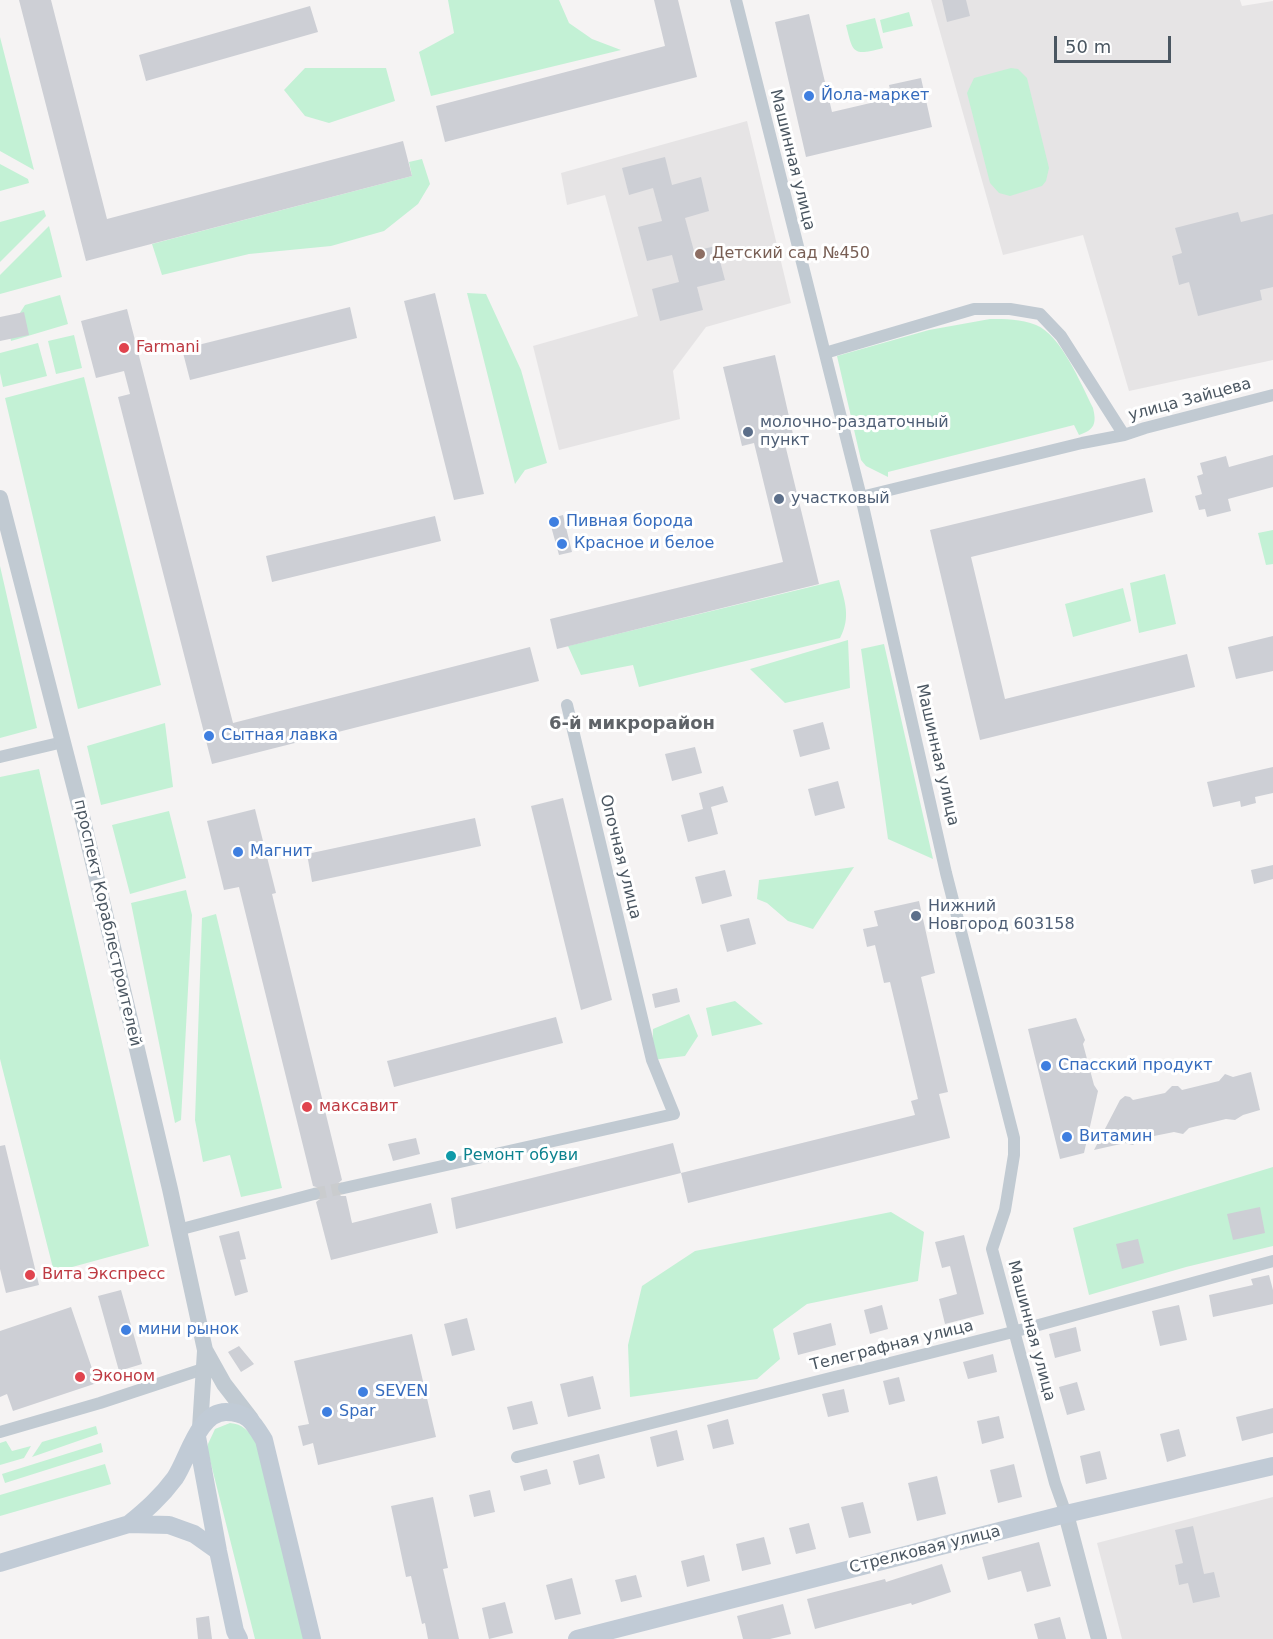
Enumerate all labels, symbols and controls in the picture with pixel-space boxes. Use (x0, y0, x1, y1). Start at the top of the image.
scale bar (1057, 24, 1174, 62)
text: 50 m (1065, 36, 1111, 57)
place label: Йола-маркет (821, 86, 929, 106)
street label: Машинная улица (765, 87, 819, 233)
marker: Йола-маркет (802, 89, 816, 103)
place label: Детский сад №450 (712, 244, 870, 264)
marker: Детский сад №450 (693, 247, 707, 261)
place label: Farmani (136, 338, 200, 358)
marker: Farmani (117, 341, 131, 355)
street label: улица Зайцева (1127, 374, 1253, 426)
place label: молочно-раздаточный пункт (760, 413, 949, 451)
marker: молочно-раздаточный пункт (741, 425, 755, 439)
place label: участковый (791, 489, 890, 509)
marker: участковый (772, 492, 786, 506)
place label: Пивная борода (566, 512, 693, 532)
marker: Пивная борода (547, 515, 561, 529)
place label: Красное и белое (574, 534, 714, 554)
marker: Красное и белое (555, 537, 569, 551)
street label: Машинная улица (911, 682, 963, 828)
district label: 6-й микрорайон (549, 713, 715, 735)
place label: Сытная лавка (221, 726, 338, 746)
marker: Сытная лавка (202, 729, 216, 743)
street label: Опочная улица (595, 793, 645, 921)
street label: проспект Кораблестроителей (69, 798, 145, 1048)
place label: Магнит (250, 842, 312, 862)
marker: Магнит (231, 845, 245, 859)
place label: Нижний Новгород 603158 (928, 897, 1075, 935)
marker: Нижний Новгород 603158 (909, 909, 923, 923)
place label: Спасский продукт (1058, 1056, 1212, 1076)
marker: Спасский продукт (1039, 1059, 1053, 1073)
place label: максавит (319, 1097, 398, 1117)
marker: максавит (300, 1100, 314, 1114)
place label: Витамин (1079, 1127, 1152, 1147)
marker: Витамин (1060, 1130, 1074, 1144)
place label: Ремонт обуви (463, 1146, 578, 1166)
marker: Ремонт обуви (444, 1149, 458, 1163)
street label: Машинная улица (1003, 1259, 1059, 1403)
place label: Вита Экспресс (42, 1265, 165, 1285)
marker: Вита Экспресс (23, 1268, 37, 1282)
street label: Телеграфная улица (808, 1316, 976, 1376)
place label: мини рынок (138, 1320, 239, 1340)
marker: мини рынок (119, 1323, 133, 1337)
place label: Эконом (92, 1367, 155, 1387)
marker: Эконом (73, 1370, 87, 1384)
place label: SEVEN (375, 1382, 428, 1402)
marker: SEVEN (356, 1385, 370, 1399)
place label: Spar (339, 1402, 376, 1422)
marker: Spar (320, 1405, 334, 1419)
street label: Стрелковая улица (848, 1522, 1002, 1578)

